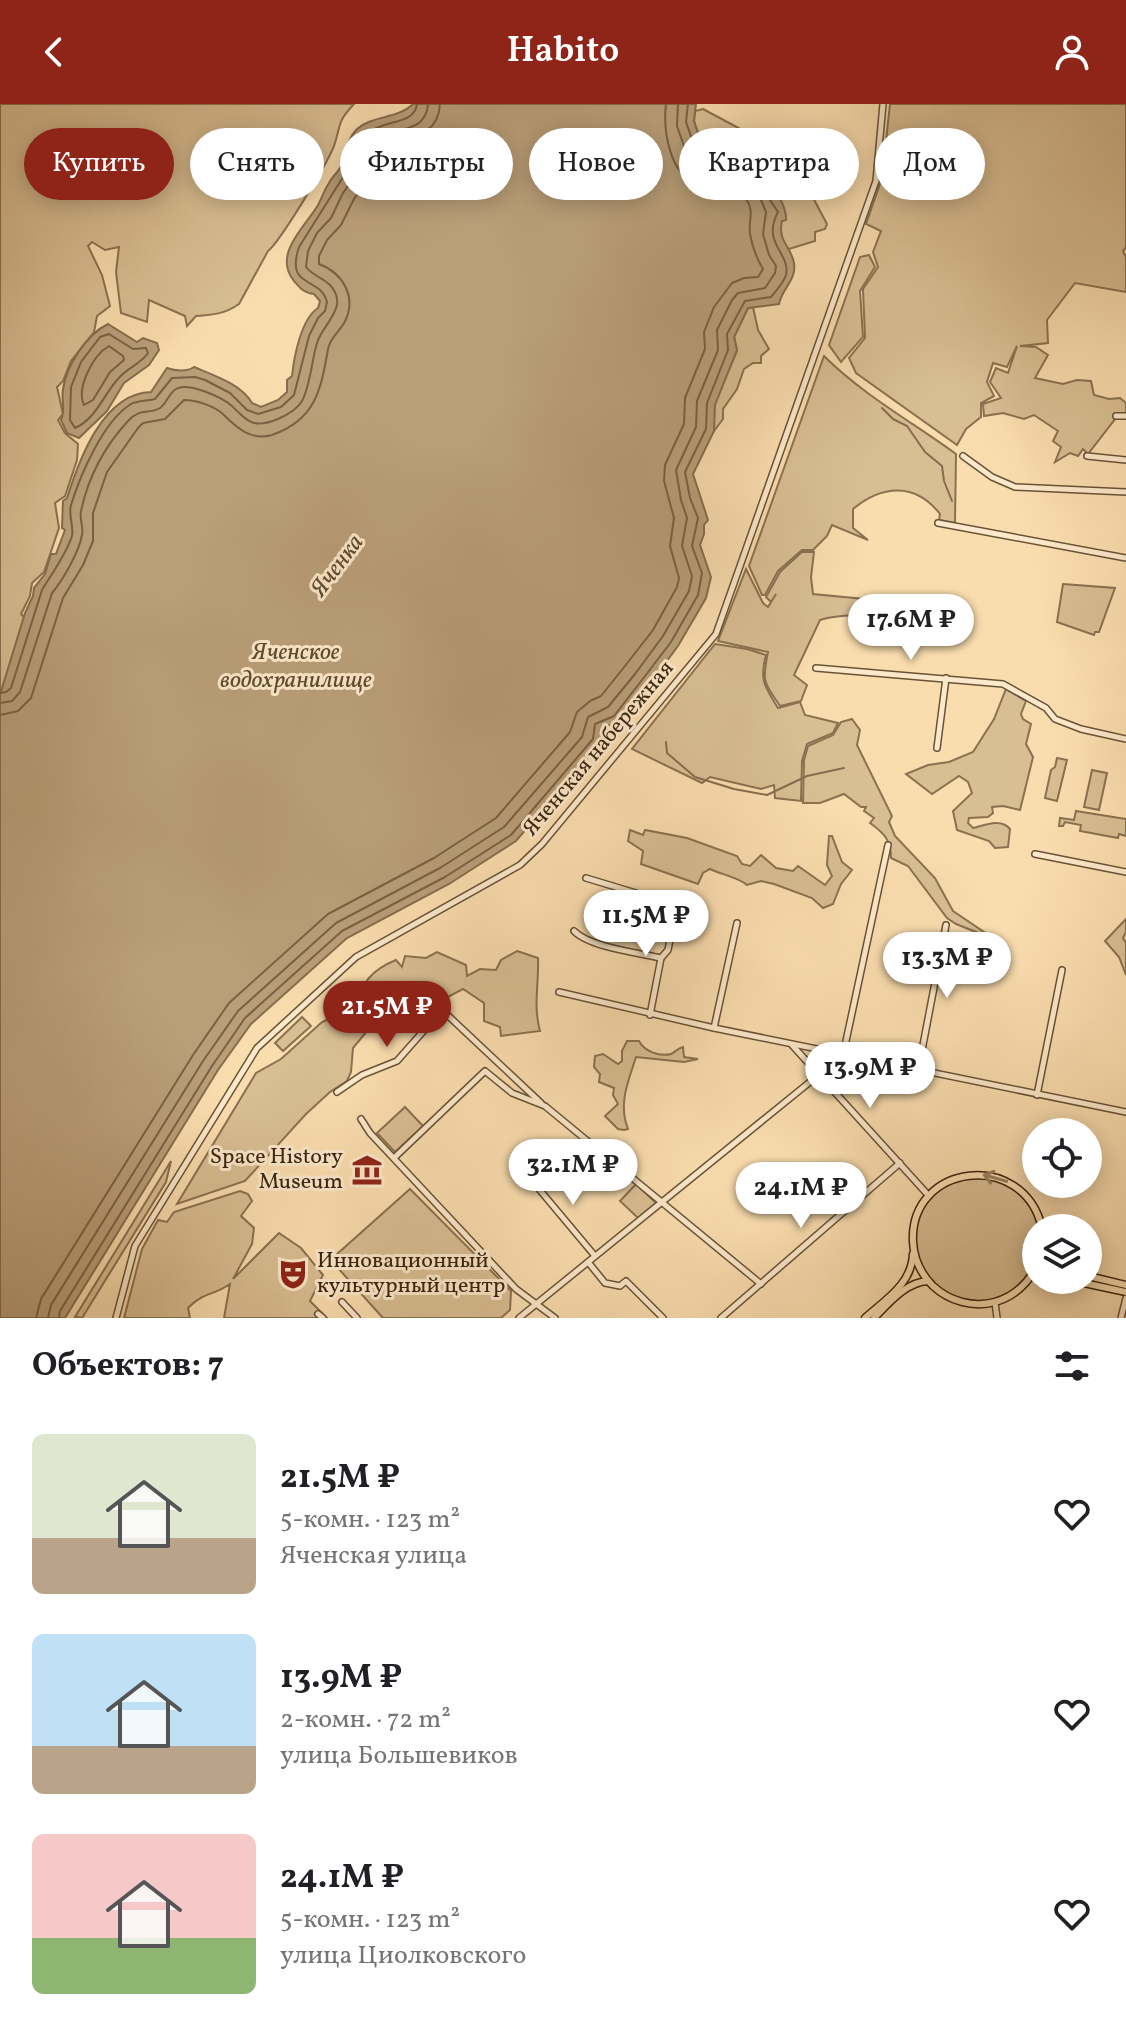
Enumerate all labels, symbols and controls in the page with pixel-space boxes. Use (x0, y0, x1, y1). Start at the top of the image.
text: Habito (507, 27, 619, 77)
icon: back (32, 30, 76, 74)
icon: person (1050, 30, 1094, 74)
chip: Купить (24, 128, 174, 200)
chip: Снять (190, 128, 324, 200)
chip: Фильтры (340, 128, 513, 200)
chip: Новое (529, 128, 663, 200)
chip: Квартира (679, 128, 859, 200)
chip: Дом (875, 128, 985, 200)
water label: Яченка (303, 528, 373, 605)
pin: 17.6M ₽ (837, 594, 985, 662)
text: 17.6M ₽ (866, 602, 956, 638)
water label: Яченское водохранилище (220, 636, 372, 698)
street label: Яченская набережная (516, 655, 682, 843)
pin: 11.5M ₽ (572, 890, 720, 958)
text: 11.5M ₽ (602, 898, 690, 934)
pin: 13.3M ₽ (873, 932, 1021, 1000)
text: 13.3M ₽ (901, 940, 993, 976)
pin: 21.5M ₽ (313, 981, 461, 1049)
text: 21.5M ₽ (341, 989, 433, 1025)
pin: 13.9M ₽ (796, 1042, 944, 1110)
text: 13.9M ₽ (823, 1050, 917, 1086)
map controls (1022, 1118, 1102, 1294)
button: locate (1022, 1118, 1102, 1198)
pin: 32.1M ₽ (499, 1139, 647, 1207)
place label: Space History Museum (210, 1142, 343, 1198)
text: 32.1M ₽ (527, 1147, 619, 1183)
museum icon: Space History Museum (350, 1153, 384, 1187)
pin: 24.1M ₽ (727, 1162, 875, 1230)
text: 24.1M ₽ (754, 1170, 848, 1206)
one-way arrow (983, 1170, 1009, 1185)
button: layers (1022, 1214, 1102, 1294)
place label: Инновационный культурный центр (317, 1246, 505, 1302)
theatre icon: Инновационный культурный центр (276, 1257, 310, 1291)
text: Объектов: 7 (32, 1343, 224, 1390)
icon: filters (1050, 1344, 1094, 1388)
text: 21.5M ₽ (280, 1455, 400, 1502)
icon: home (96, 1466, 192, 1562)
icon: heart (1050, 1492, 1094, 1536)
text: 5-комн. · 123 m² (280, 1502, 460, 1538)
text: Яченская улица (280, 1538, 467, 1574)
text: 13.9M ₽ (280, 1655, 402, 1702)
icon: home (96, 1666, 192, 1762)
icon: heart (1050, 1692, 1094, 1736)
text: 2-комн. · 72 m² (280, 1702, 451, 1738)
text: улица Большевиков (280, 1738, 518, 1774)
text: 24.1M ₽ (280, 1855, 404, 1902)
icon: home (96, 1866, 192, 1962)
icon: heart (1050, 1892, 1094, 1936)
text: 5-комн. · 123 m² (280, 1902, 460, 1938)
text: улица Циолковского (280, 1938, 526, 1974)

